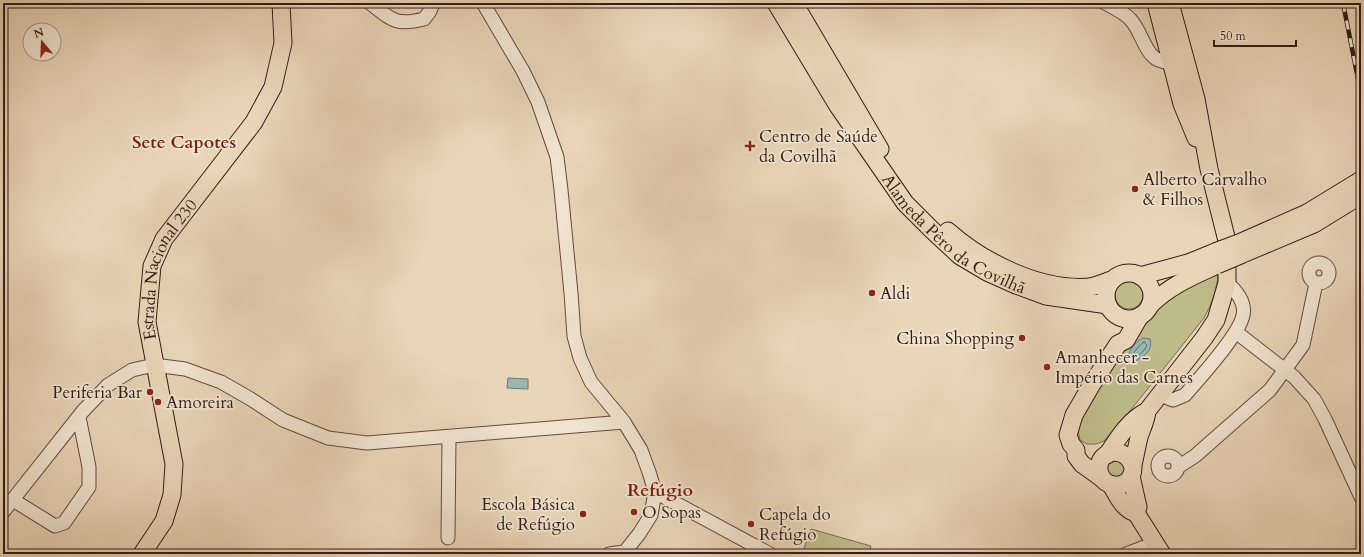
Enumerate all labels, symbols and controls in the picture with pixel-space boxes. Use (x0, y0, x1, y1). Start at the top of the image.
north arrow (22, 22, 62, 62)
scale bar (1214, 22, 1296, 48)
text: N (32, 24, 46, 42)
text: 50 m (1220, 28, 1247, 44)
place label: Centro de Saúde da Covilhã (759, 125, 878, 168)
district label: Sete Capotes (132, 130, 236, 155)
marker: Centro de Saúde da Covilhã (744, 140, 756, 152)
place label: Alberto Carvalho & Filhos (1143, 168, 1267, 211)
street label: Alameda Pêro da Covilhã (876, 169, 1029, 300)
marker: Alberto Carvalho & Filhos (1130, 184, 1140, 194)
street label: Estrada Nacional 230 (136, 194, 203, 342)
place label: Aldi (880, 282, 910, 305)
marker: Aldi (867, 288, 877, 298)
place label: China Shopping (896, 327, 1014, 350)
marker: China Shopping (1017, 333, 1027, 343)
place label: Amanhecer - Império das Carnes (1055, 346, 1193, 389)
marker: Amanhecer - Império das Carnes (1042, 362, 1052, 372)
place label: Periferia Bar (52, 381, 143, 404)
marker: Periferia Bar (145, 387, 155, 397)
place label: Amoreira (166, 391, 235, 414)
marker: Amoreira (153, 397, 163, 407)
district label: Refúgio (627, 478, 693, 503)
place label: Escola Básica de Refúgio (481, 493, 576, 536)
place label: O Sopas (642, 501, 701, 524)
place label: Capela do Refúgio (759, 503, 831, 546)
marker: O Sopas (629, 507, 639, 517)
marker: Escola Básica de Refúgio (578, 509, 588, 519)
marker: Capela do Refúgio (746, 519, 756, 529)

